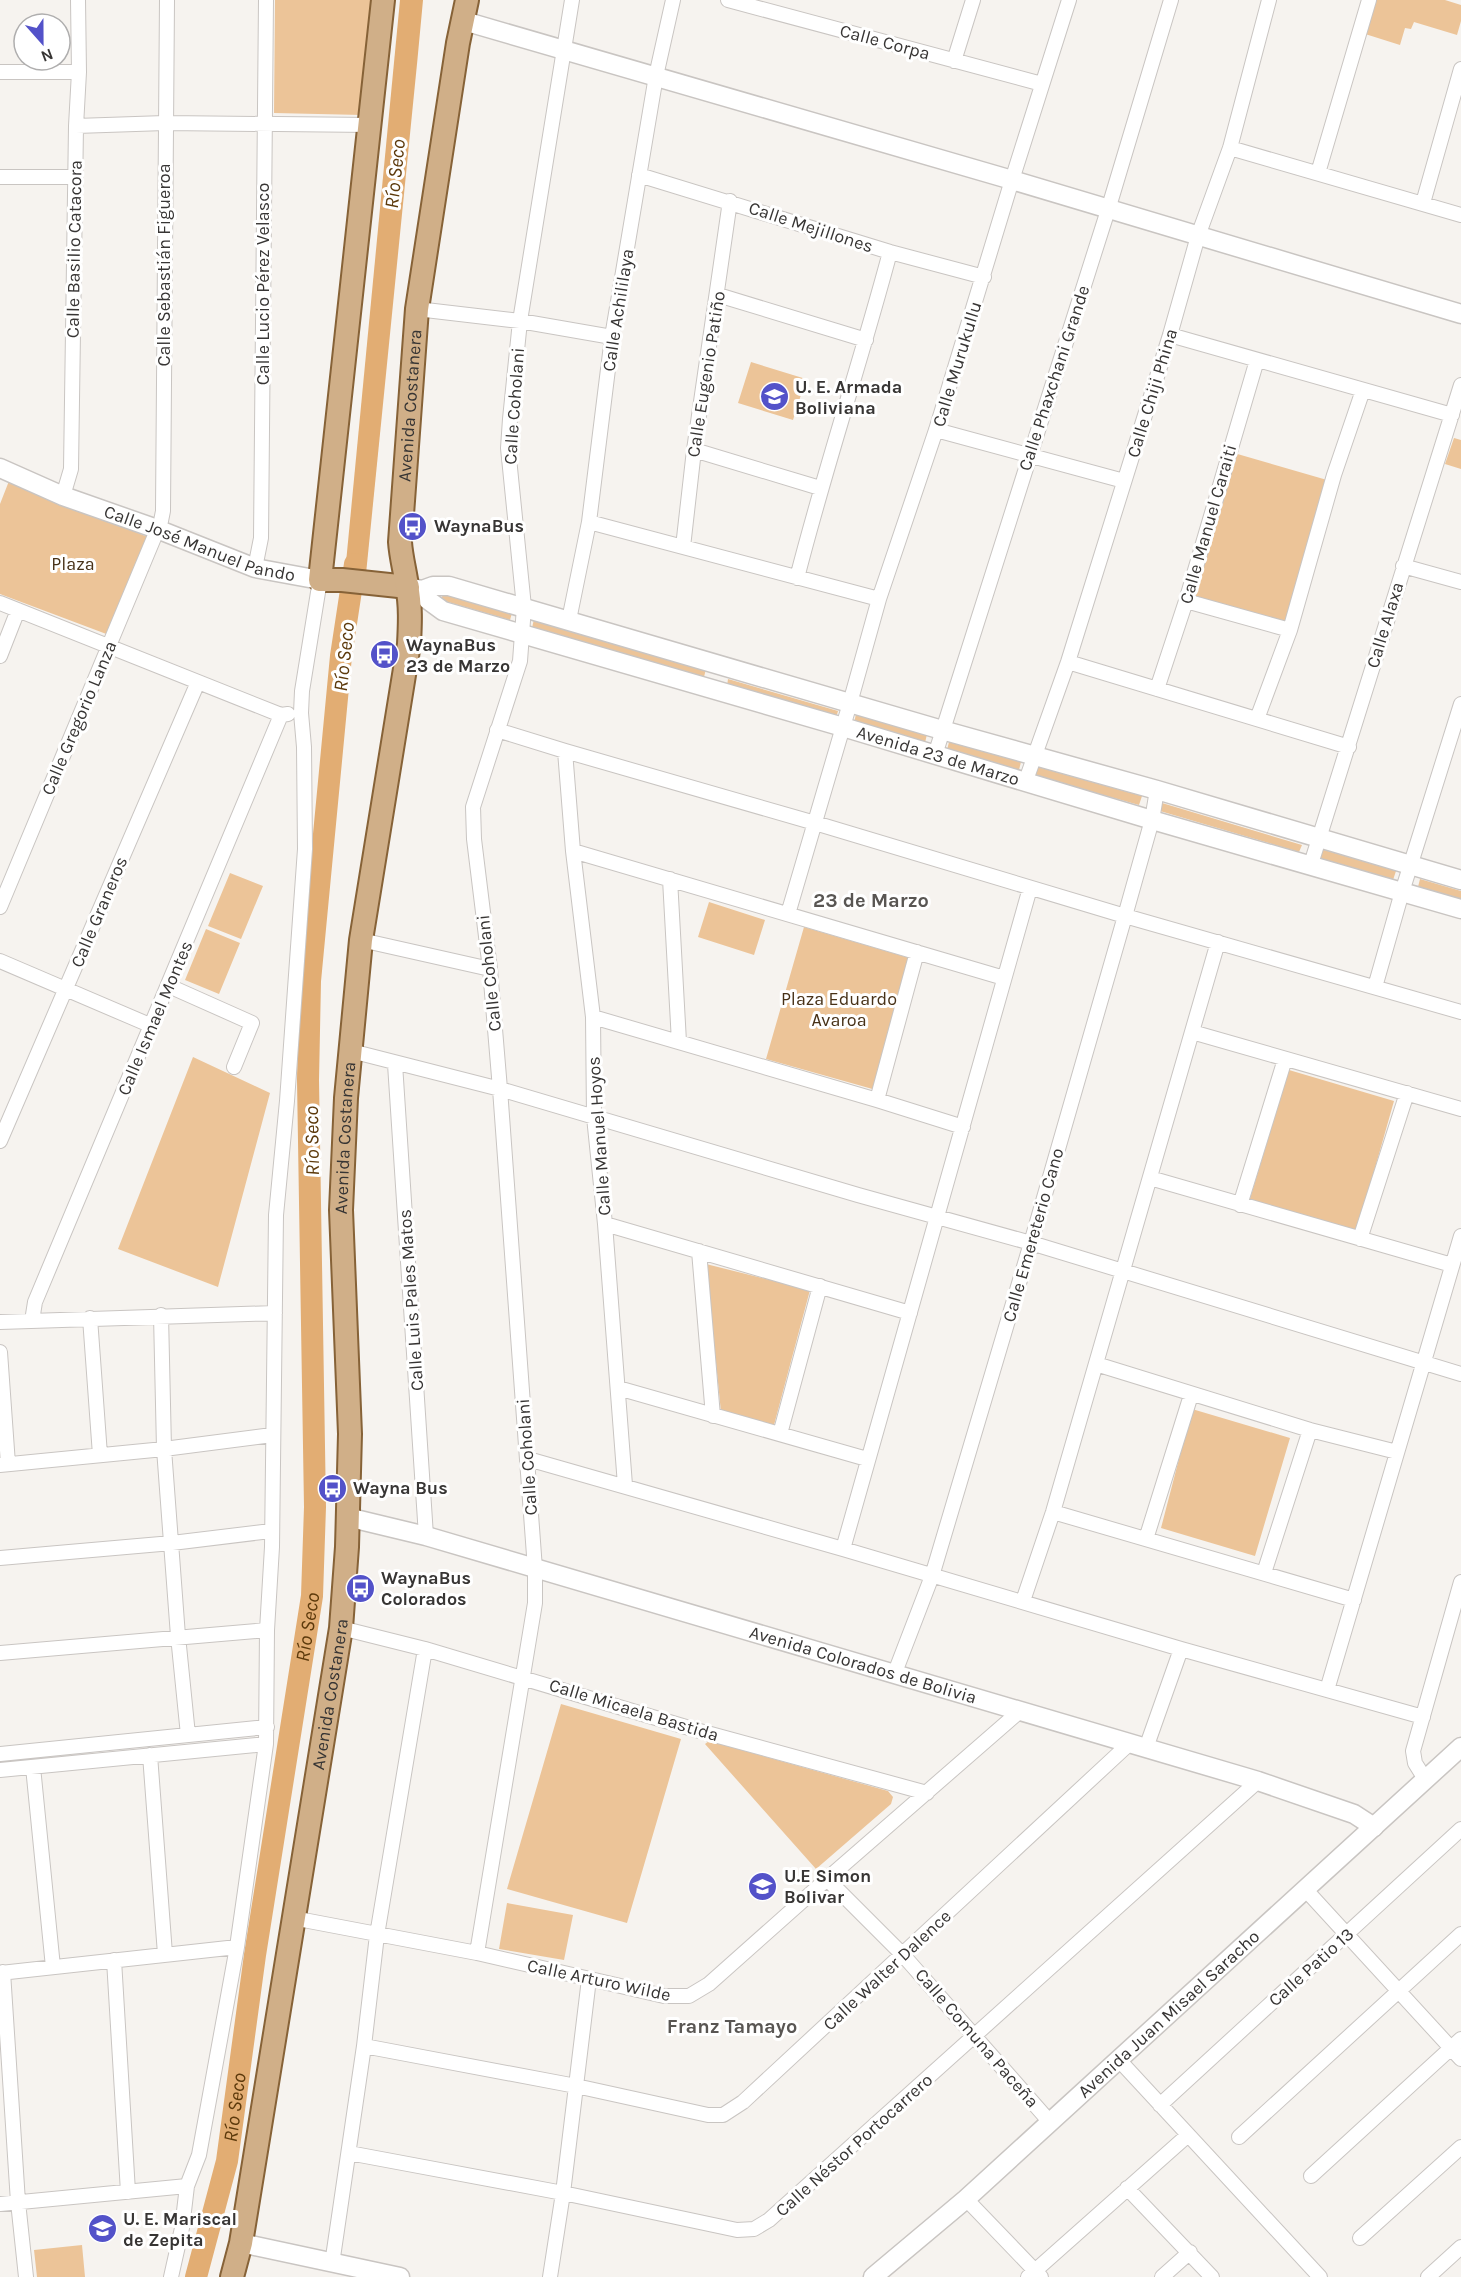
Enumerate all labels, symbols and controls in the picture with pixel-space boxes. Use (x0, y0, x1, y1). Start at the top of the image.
north arrow (12, 12, 72, 72)
street label: Calle Corpa (838, 19, 932, 65)
text: N (38, 45, 56, 66)
water label: Río Seco (380, 138, 410, 210)
street label: Calle Basilio Catacora (61, 160, 87, 338)
street label: Calle Sebastián Figueroa (153, 163, 175, 367)
street label: Calle Lucio Pérez Velasco (252, 183, 274, 385)
street label: Calle Mejillones (746, 197, 876, 257)
street label: Calle Achililaya (597, 247, 639, 373)
street label: Calle Phaxchani Grande (1014, 282, 1094, 474)
street label: Calle Eugenio Patiño (682, 289, 730, 459)
street label: Calle Murukullu (927, 299, 987, 429)
street label: Calle Chiji Phina (1122, 326, 1182, 460)
street label: Avenida Costanera (393, 328, 426, 483)
street label: Calle Coholani (499, 347, 529, 465)
place label: U. E. Armada Boliviana (795, 376, 902, 419)
school or university icon: U. E. Armada Boliviana (758, 381, 790, 413)
street label: Calle Manuel Caraiti (1175, 442, 1241, 606)
street label: Calle José Manuel Pando (101, 500, 297, 586)
bus stop icon: WaynaBus (397, 510, 429, 542)
place label: WaynaBus (434, 515, 524, 537)
park label: Plaza (51, 553, 95, 575)
street label: Calle Alaxa (1361, 579, 1409, 671)
water label: Río Seco (329, 621, 359, 693)
place label: WaynaBus 23 de Marzo (406, 634, 510, 677)
street label: Calle Gregorio Lanza (37, 638, 121, 798)
bus stop icon: WaynaBus 23 de Marzo (369, 639, 401, 671)
street label: Avenida 23 de Marzo (854, 721, 1022, 790)
street label: Calle Graneros (66, 853, 132, 971)
district label: 23 de Marzo (813, 889, 929, 912)
street label: Calle Coholani (472, 914, 506, 1032)
street label: Calle Ismael Montes (112, 937, 198, 1099)
park label: Plaza Eduardo Avaroa (781, 988, 897, 1031)
street label: Calle Manuel Hoyos (582, 1056, 616, 1216)
street label: Avenida Costanera (330, 1060, 360, 1215)
water label: Río Seco (300, 1106, 324, 1176)
street label: Calle Emereterio Cano (998, 1145, 1068, 1325)
street label: Calle Luis Pales Matos (394, 1208, 428, 1392)
street label: Calle Coholani (512, 1398, 542, 1516)
bus stop icon: Wayna Bus (316, 1472, 348, 1504)
place label: Wayna Bus (353, 1477, 448, 1499)
place label: WaynaBus Colorados (381, 1567, 471, 1610)
bus stop icon: WaynaBus Colorados (344, 1572, 376, 1604)
water label: Río Seco (290, 1591, 324, 1663)
street label: Avenida Costanera (307, 1618, 353, 1772)
street label: Avenida Colorados de Bolivia (747, 1621, 979, 1709)
street label: Calle Micaela Bastida (547, 1674, 721, 1746)
place label: U.E Simon Bolivar (784, 1865, 871, 1908)
school or university icon: U.E Simon Bolivar (747, 1870, 779, 1902)
street label: Calle Walter Dalence (818, 1905, 956, 2035)
street label: Calle Patio 13 (1264, 1923, 1358, 2011)
street label: Avenida Juan Misael Saracho (1073, 1925, 1264, 2102)
street label: Calle Arturo Wilde (525, 1954, 673, 2006)
street label: Calle Comuna Paceña (911, 1964, 1043, 2112)
district label: Franz Tamayo (667, 2015, 797, 2038)
street label: Calle Néstor Portocarrero (771, 2069, 937, 2221)
water label: Río Seco (218, 2071, 250, 2144)
place label: U. E. Mariscal de Zepita (123, 2208, 237, 2251)
school or university icon: U. E. Mariscal de Zepita (86, 2213, 118, 2245)

